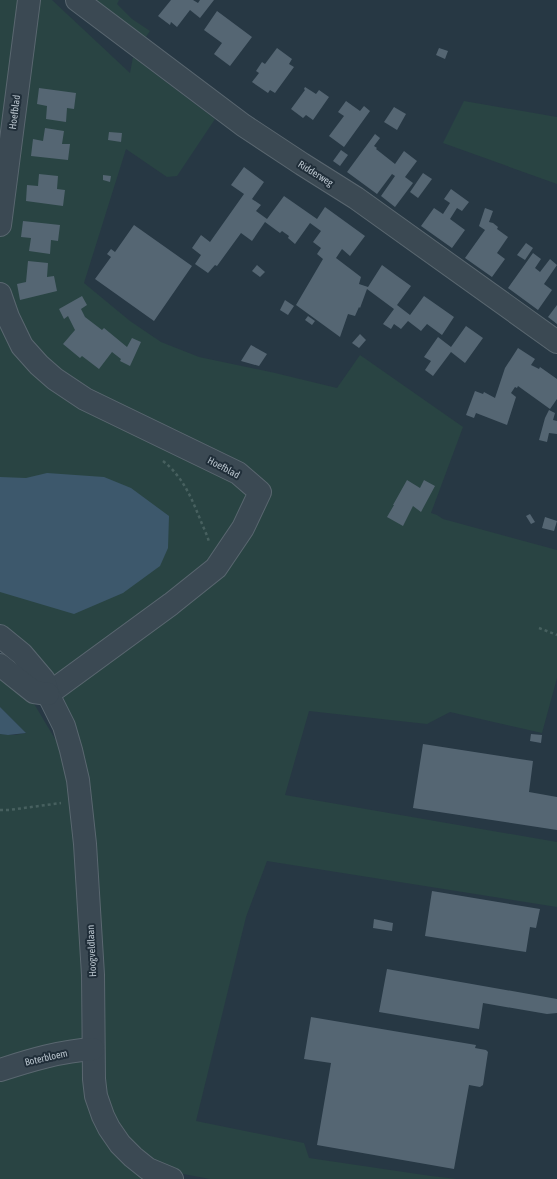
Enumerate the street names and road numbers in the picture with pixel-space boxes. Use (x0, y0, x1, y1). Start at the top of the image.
street label: Hoefblad (7, 94, 22, 130)
street label: Ridderweg (296, 158, 336, 189)
street label: Hoefblad (206, 454, 242, 481)
street label: Hoogveldlaan (85, 924, 98, 977)
street label: Boterbloem (24, 1047, 69, 1068)

